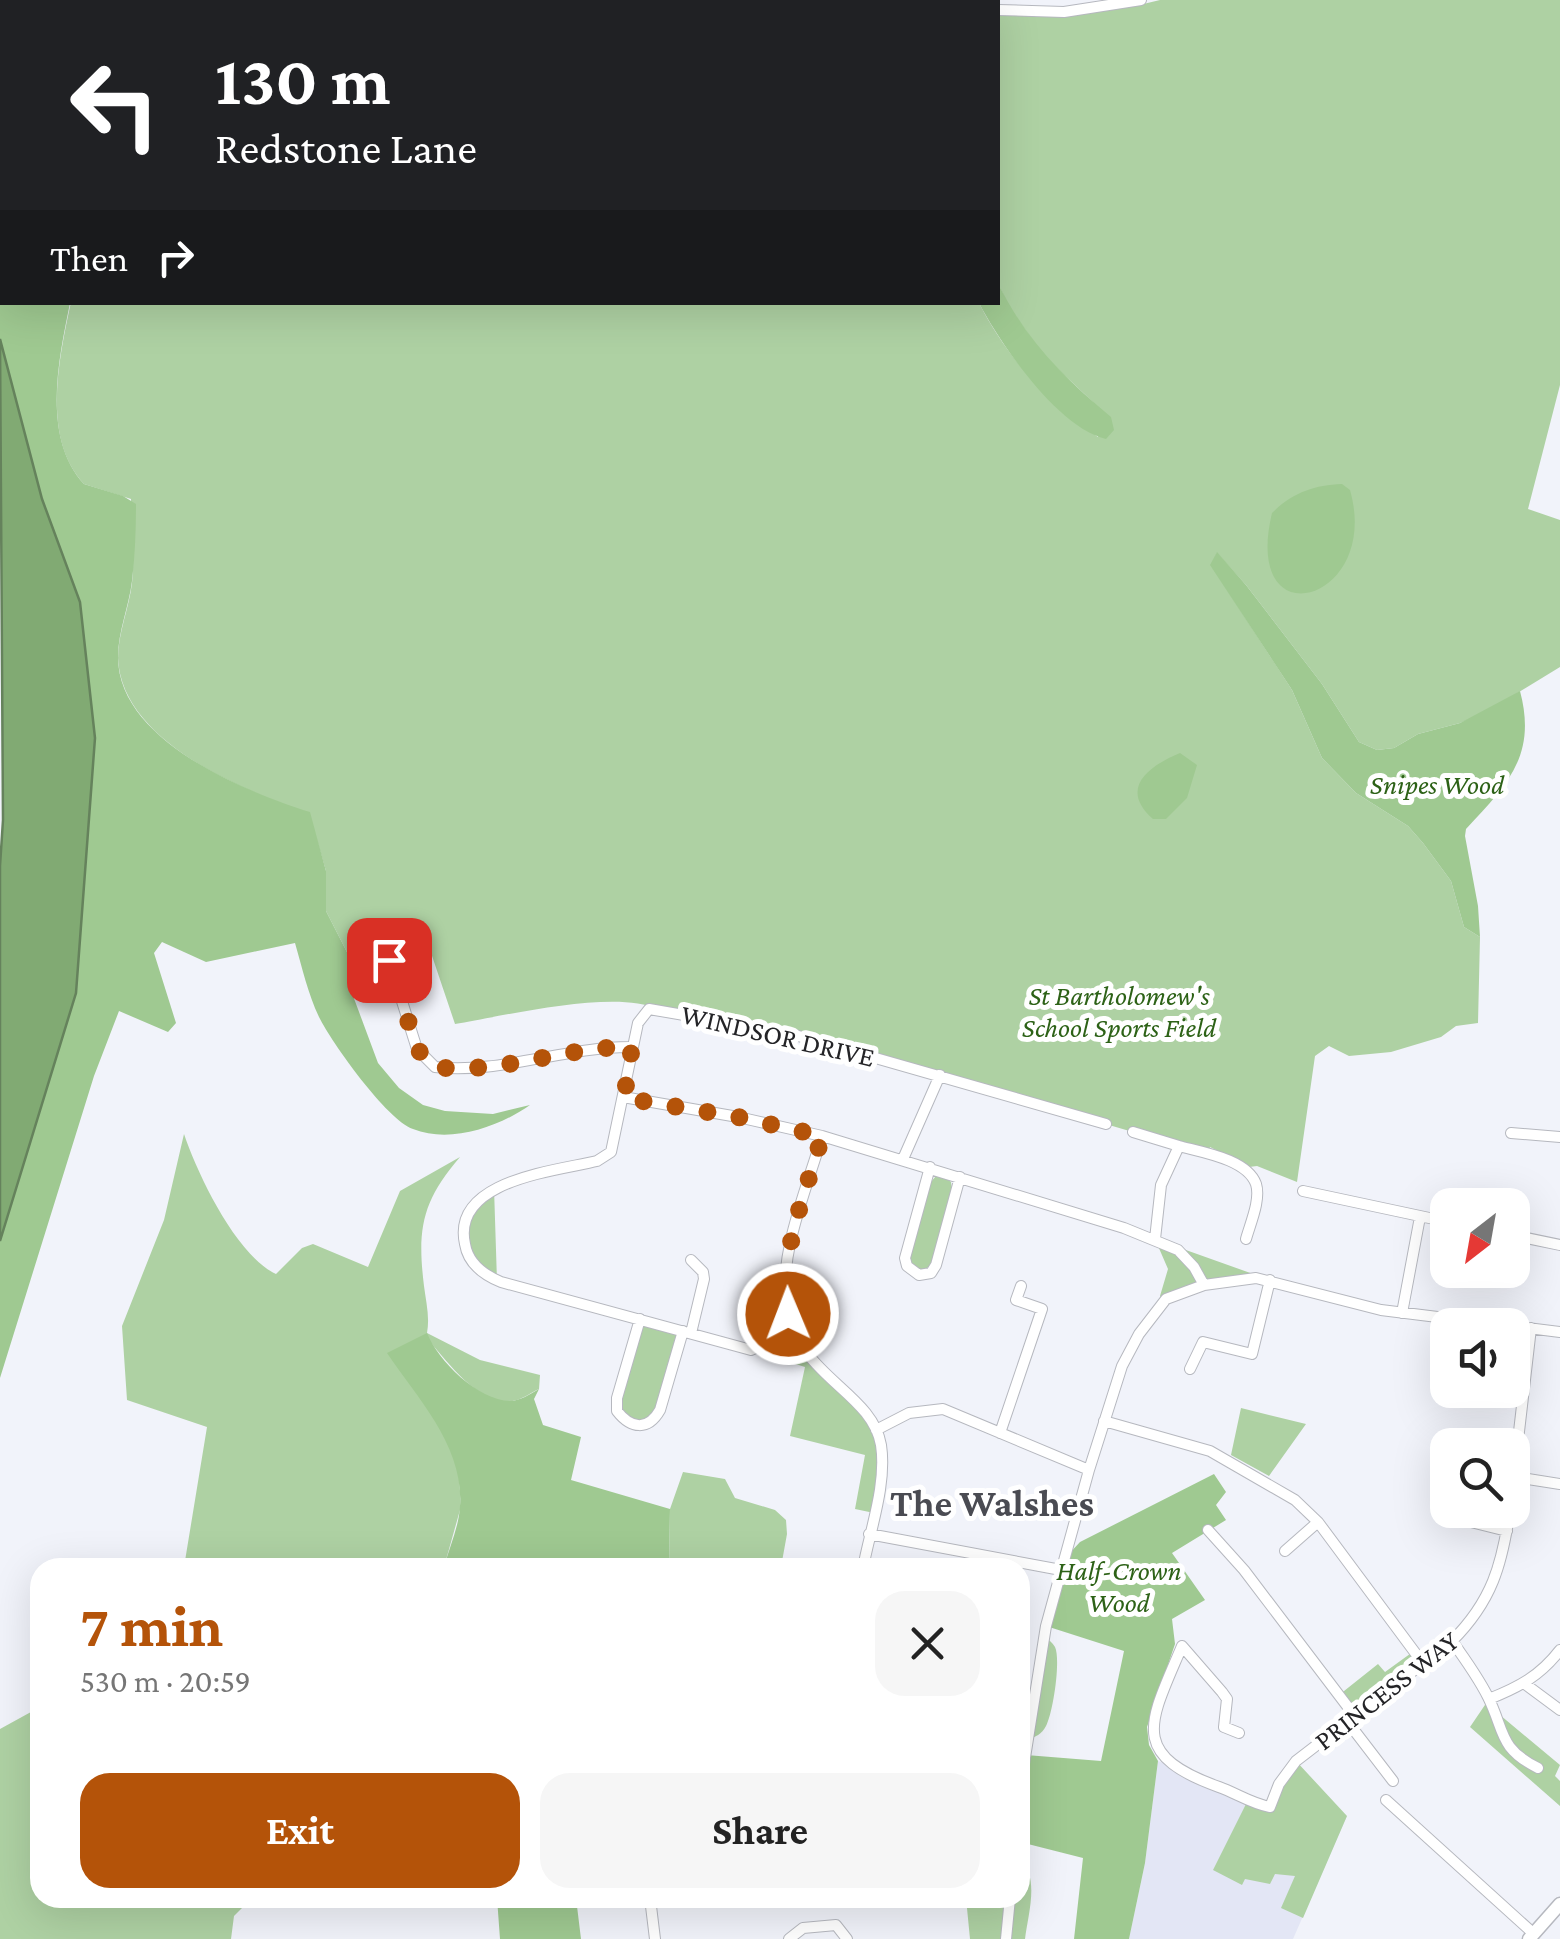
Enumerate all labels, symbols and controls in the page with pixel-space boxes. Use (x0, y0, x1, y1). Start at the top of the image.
icon: left (50, 40, 180, 170)
text: 130 m (215, 41, 391, 119)
text: Redstone Lane (215, 123, 477, 173)
icon: right (148, 230, 203, 285)
text: Then (50, 237, 128, 279)
park label: Snipes Wood (1370, 769, 1505, 800)
pin (347, 918, 432, 1003)
icon: arrive (362, 933, 417, 988)
park label: St Bartholomew's School Sports Field (1022, 980, 1217, 1043)
street label: WINDSOR DRIVE (678, 998, 878, 1073)
north arrow (1430, 1188, 1530, 1288)
map controls (1430, 1188, 1530, 1528)
position arrow (736, 1262, 840, 1366)
button: sound (1430, 1308, 1530, 1408)
button: search (1430, 1428, 1530, 1528)
district label: The Walshes (890, 1482, 1094, 1524)
park label: Half-Crown Wood (1056, 1555, 1182, 1618)
button: close (875, 1591, 980, 1696)
text: 7 min (80, 1592, 223, 1659)
street label: PRINCESS WAY (1308, 1625, 1465, 1756)
text: 530 m · 20:59 (80, 1663, 251, 1699)
button: Exit (80, 1773, 520, 1888)
button: Share (540, 1773, 980, 1888)

